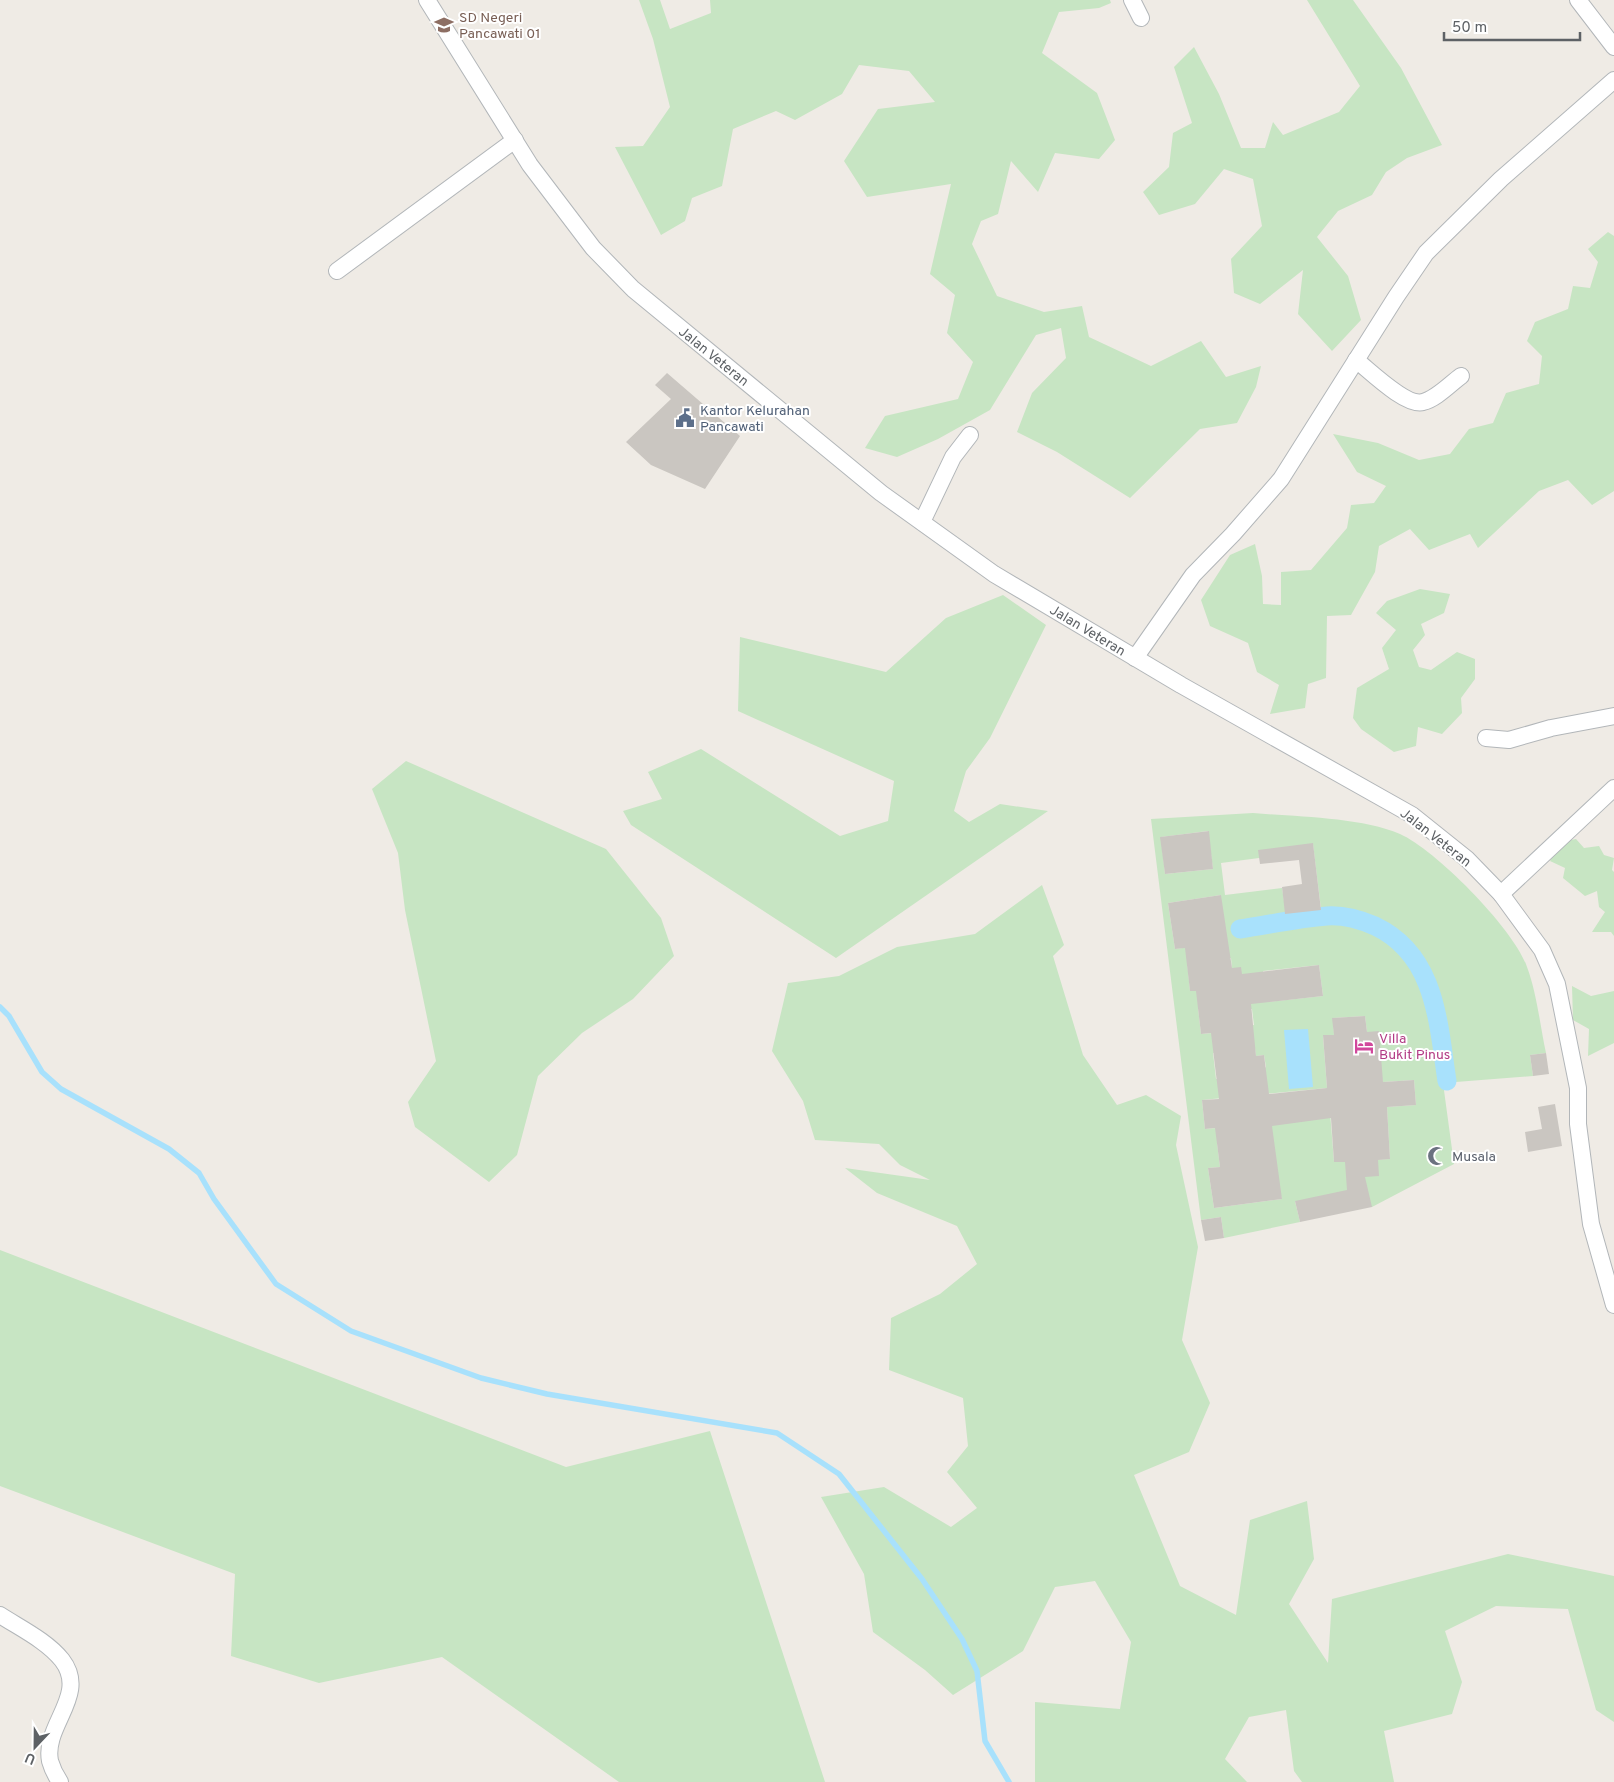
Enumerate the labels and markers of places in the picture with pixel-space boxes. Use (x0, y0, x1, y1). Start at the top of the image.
place label: SD Negeri Pancawati 01 (459, 10, 540, 43)
school or university icon: SD Negeri Pancawati 01 (433, 14, 455, 36)
place label: Kantor Kelurahan Pancawati (700, 403, 810, 436)
public building icon: Kantor Kelurahan Pancawati (674, 407, 696, 429)
place label: Villa Bukit Pinus (1379, 1031, 1450, 1064)
hotel icon: Villa Bukit Pinus (1353, 1035, 1375, 1057)
mosque icon: Musala (1426, 1145, 1448, 1167)
place label: Musala (1452, 1149, 1496, 1166)

